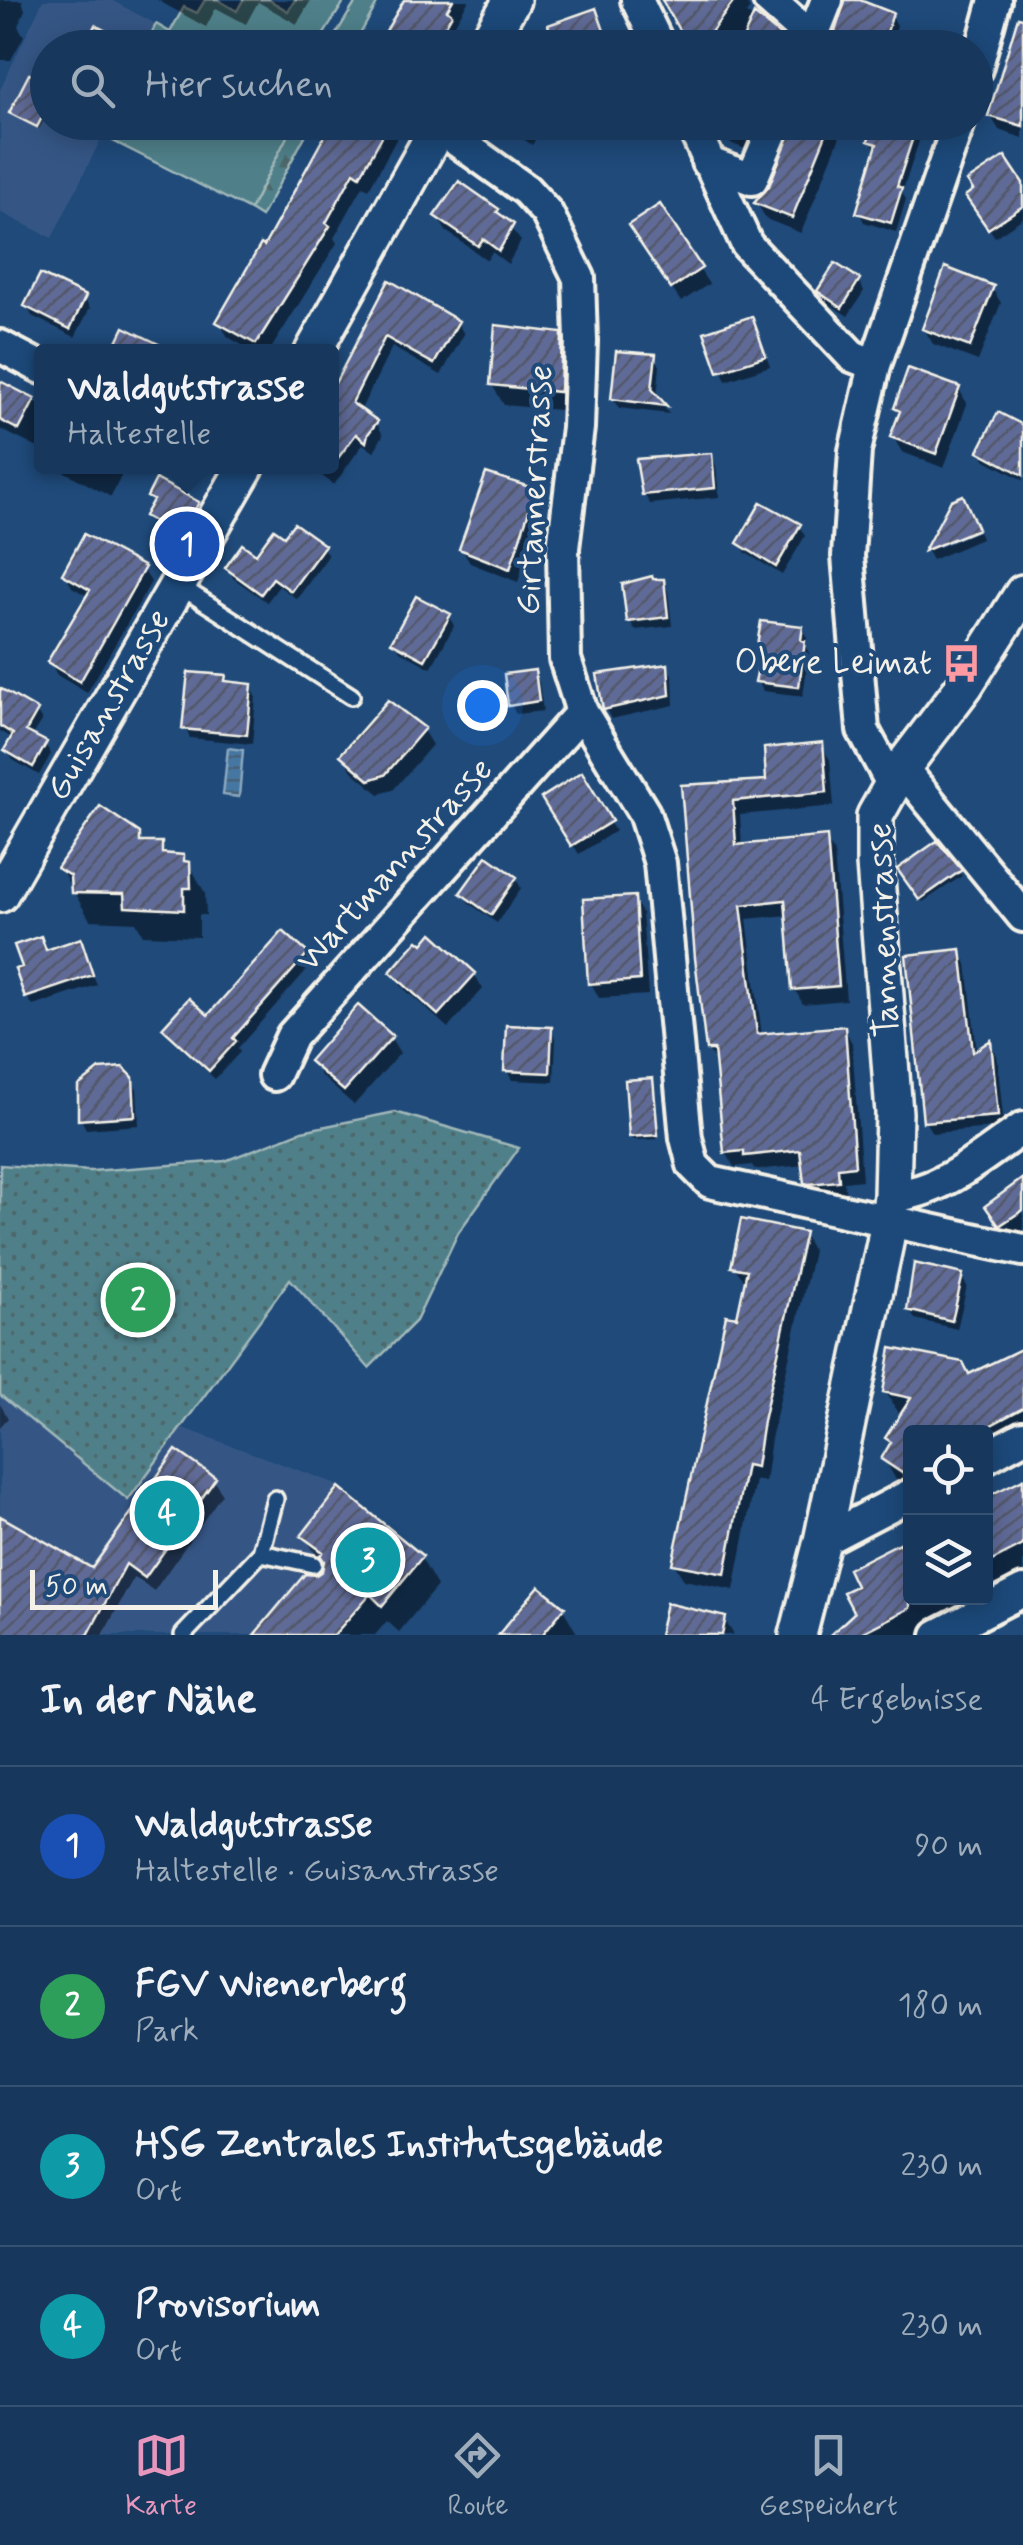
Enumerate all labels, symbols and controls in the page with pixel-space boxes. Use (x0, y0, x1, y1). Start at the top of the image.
search box (30, 30, 993, 140)
icon: search (65, 58, 120, 113)
text: Hier suchen (145, 61, 333, 110)
popup (34, 344, 339, 474)
text: Waldgutstrasse (68, 364, 305, 413)
street label: Girtannerstrasse (505, 364, 565, 616)
text: Haltestelle (68, 413, 211, 455)
pin: 1 (154, 506, 220, 582)
street label: Guisanstrasse (35, 601, 182, 809)
place label: Obere Leimat (734, 640, 932, 686)
bus stop icon: Obere Leimat (941, 642, 983, 684)
your location (457, 680, 508, 731)
street label: Wartmannstrasse (286, 748, 504, 982)
street label: Tannenstrasse (857, 822, 911, 1038)
pin: 2 (106, 1262, 170, 1338)
map controls (903, 1425, 993, 1605)
button: locate (903, 1425, 993, 1515)
pin: 4 (134, 1476, 200, 1550)
button: layers (903, 1515, 993, 1605)
pin: 3 (336, 1522, 400, 1598)
scale bar (30, 1565, 218, 1610)
text: 50 m (45, 1569, 108, 1606)
text: In der Nähe (40, 1673, 257, 1728)
text: 4 Ergebnisse (811, 1679, 983, 1721)
text: Waldgutstrasse (135, 1801, 373, 1850)
text: 1 (65, 1825, 80, 1867)
text: 90 m (915, 1825, 983, 1867)
text: Haltestelle · Guisanstrasse (135, 1850, 499, 1892)
text: FGV Wienerberg (135, 1961, 407, 2010)
text: 2 (65, 1985, 80, 2027)
text: 180 m (898, 1985, 983, 2027)
text: Park (135, 2010, 199, 2052)
text: HSG Zentrales Institutsgebäude (135, 2121, 663, 2170)
text: 3 (65, 2145, 80, 2187)
text: 230 m (900, 2145, 983, 2187)
text: Ort (135, 2170, 182, 2212)
text: Provisorium (135, 2281, 321, 2330)
text: 4 (63, 2305, 82, 2347)
text: 230 m (900, 2305, 983, 2347)
text: Ort (135, 2330, 182, 2372)
tab: Karte (125, 2428, 197, 2525)
tab: Route (447, 2428, 508, 2525)
tab: Gespeichert (759, 2428, 898, 2525)

